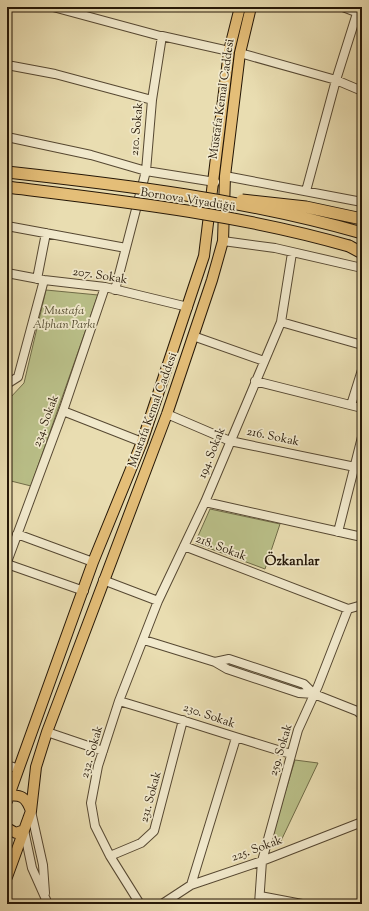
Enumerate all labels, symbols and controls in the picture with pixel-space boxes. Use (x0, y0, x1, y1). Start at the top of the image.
street label: Mustafa Kemal Caddesi (205, 37, 239, 160)
street label: 210. Sokak (126, 101, 148, 156)
street label: Bornova Viyadüğü (139, 184, 237, 216)
street label: 207. Sokak (71, 263, 129, 289)
park label: Mustafa Alphan Parkı (32, 302, 96, 334)
street label: Mustafa Kemal Caddesi (124, 349, 182, 470)
street label: 234. Sokak (28, 392, 64, 450)
street label: 216. Sokak (245, 423, 301, 451)
street label: 194. Sokak (194, 424, 231, 481)
street label: 218. Sokak (193, 530, 250, 566)
district label: Özkanlar (264, 551, 320, 572)
street label: 230. Sokak (180, 699, 238, 733)
street label: 259. Sokak (265, 721, 298, 778)
street label: 232. Sokak (76, 723, 108, 780)
street label: 231. Sokak (136, 769, 167, 825)
street label: 225. Sokak (229, 831, 285, 867)

